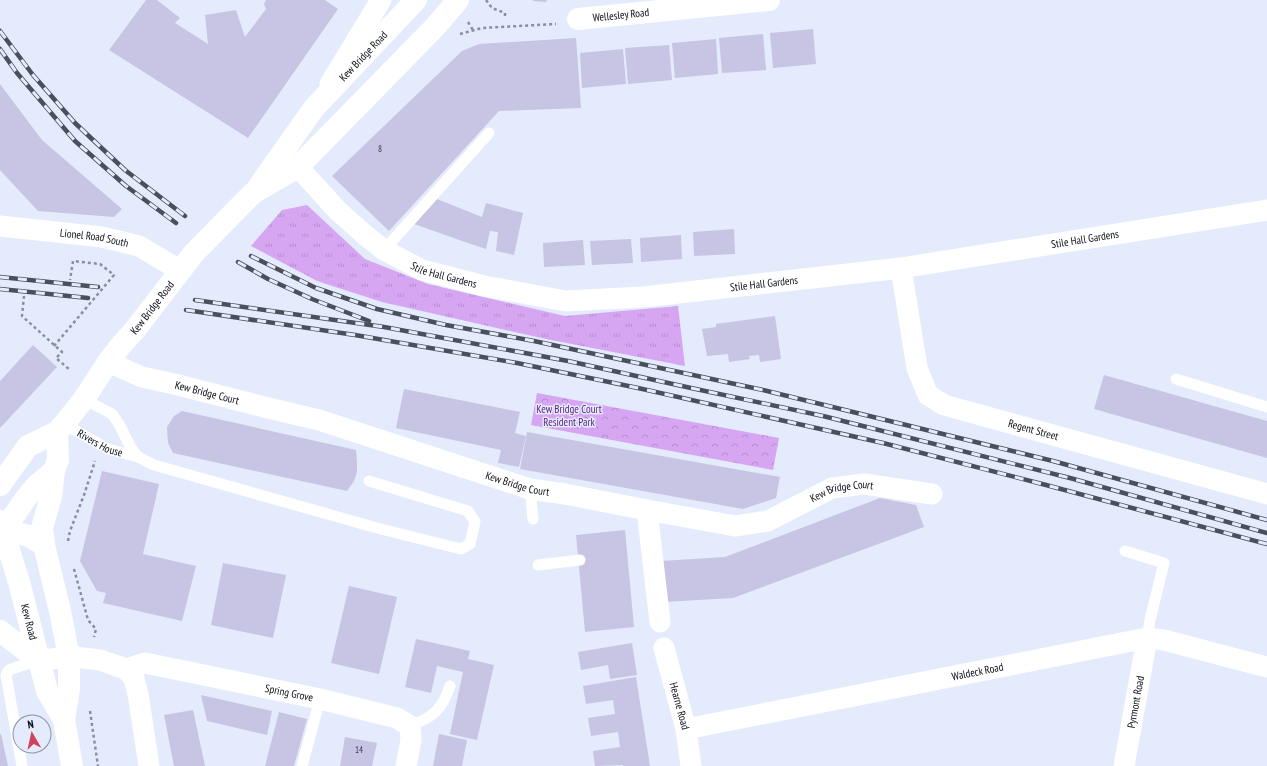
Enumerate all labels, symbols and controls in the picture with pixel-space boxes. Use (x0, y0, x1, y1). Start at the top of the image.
street label: Wellesley Road (592, 5, 650, 25)
street label: Kew Bridge Road (336, 28, 390, 84)
house number: 8 (378, 143, 382, 154)
street label: Lionel Road South (59, 226, 130, 250)
street label: Stile Hall Gardens (1050, 227, 1120, 251)
street label: Stile Hall Gardens (408, 258, 479, 291)
street label: Stile Hall Gardens (729, 273, 799, 294)
street label: Kew Bridge Road (127, 278, 177, 337)
street label: Kew Bridge Court (173, 378, 241, 407)
park label: Kew Bridge Court Resident Park (536, 402, 602, 429)
street label: Regent Street (1007, 416, 1060, 443)
street label: Rivers House (75, 426, 125, 460)
street label: Kew Bridge Court (484, 468, 550, 499)
street label: Kew Bridge Court (808, 477, 874, 505)
street label: Kew Road (18, 602, 41, 642)
street label: Waldeck Road (950, 660, 1005, 683)
street label: Pyrmont Road (1124, 674, 1147, 729)
street label: Spring Grove (264, 681, 315, 704)
street label: Hearne Road (667, 681, 693, 731)
north arrow (12, 714, 52, 754)
text: N (26, 717, 35, 732)
house number: 14 (355, 744, 363, 755)

